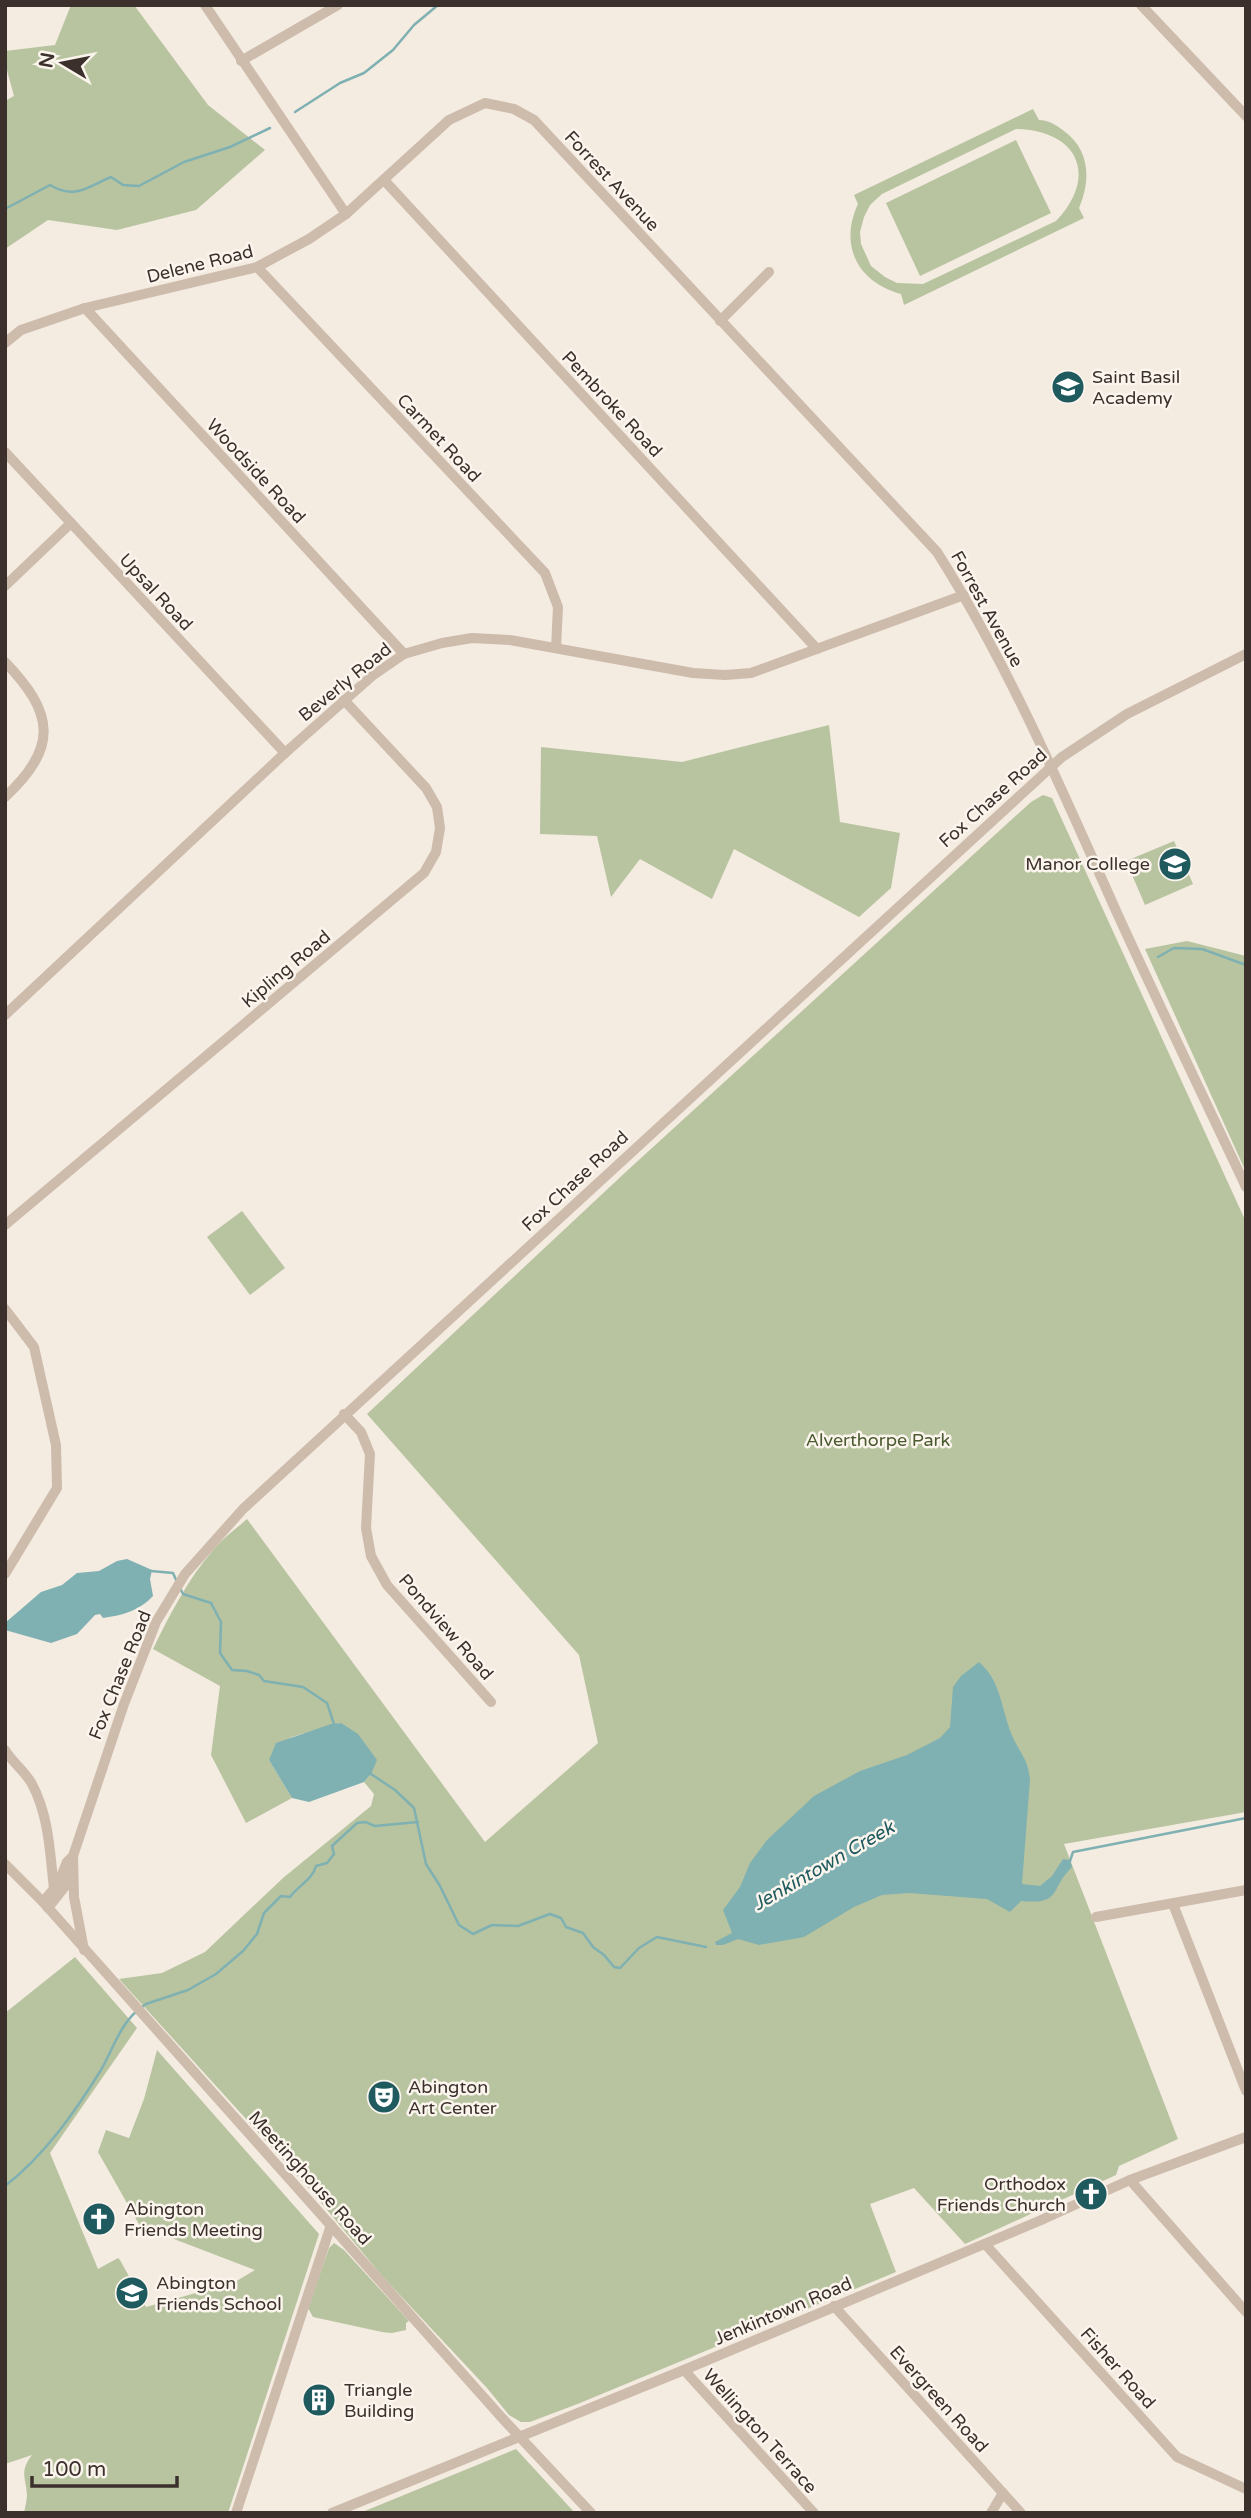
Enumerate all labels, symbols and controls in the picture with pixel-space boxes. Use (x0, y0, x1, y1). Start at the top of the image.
north arrow (28, 28, 98, 98)
text: N (35, 51, 59, 70)
street label: Forrest Avenue (560, 126, 664, 236)
street label: Delene Road (144, 240, 256, 288)
street label: Pembroke Road (557, 346, 667, 462)
place label: Saint Basil Academy (1092, 366, 1180, 409)
school or university icon: Saint Basil Academy (1049, 368, 1087, 406)
street label: Carmet Road (392, 389, 486, 487)
street label: Woodside Road (202, 414, 310, 528)
street label: Forrest Avenue (946, 547, 1028, 671)
street label: Upsal Road (115, 549, 197, 635)
street label: Beverly Road (294, 638, 396, 726)
street label: Fox Chase Road (934, 744, 1052, 852)
school or university icon: Manor College (1156, 845, 1194, 883)
place label: Manor College (1025, 853, 1150, 875)
street label: Kipling Road (237, 926, 335, 1012)
street label: Fox Chase Road (517, 1126, 633, 1236)
park label: Alverthorpe Park (806, 1429, 951, 1451)
street label: Pondview Road (394, 1569, 498, 1685)
street label: Fox Chase Road (84, 1607, 156, 1743)
water label: Jenkintown Creek (749, 1816, 900, 1915)
place label: Abington Art Center (408, 2076, 497, 2119)
theatre icon: Abington Art Center (365, 2078, 403, 2116)
street label: Meetinghouse Road (244, 2106, 376, 2250)
place label: Orthodox Friends Church (937, 2173, 1066, 2216)
church icon: Orthodox Friends Church (1072, 2175, 1110, 2213)
place label: Abington Friends Meeting (124, 2198, 263, 2241)
church icon: Abington Friends Meeting (80, 2200, 118, 2238)
place label: Abington Friends School (156, 2272, 282, 2315)
street label: Jenkintown Road (711, 2272, 855, 2350)
school or university icon: Abington Friends School (113, 2274, 151, 2312)
street label: Fisher Road (1076, 2323, 1160, 2413)
street label: Evergreen Road (885, 2341, 993, 2457)
street label: Wellington Terrace (698, 2364, 822, 2498)
place label: Triangle Building (344, 2379, 414, 2422)
building icon: Triangle Building (300, 2381, 338, 2419)
scale bar (32, 2444, 177, 2488)
text: 100 m (42, 2457, 106, 2482)

